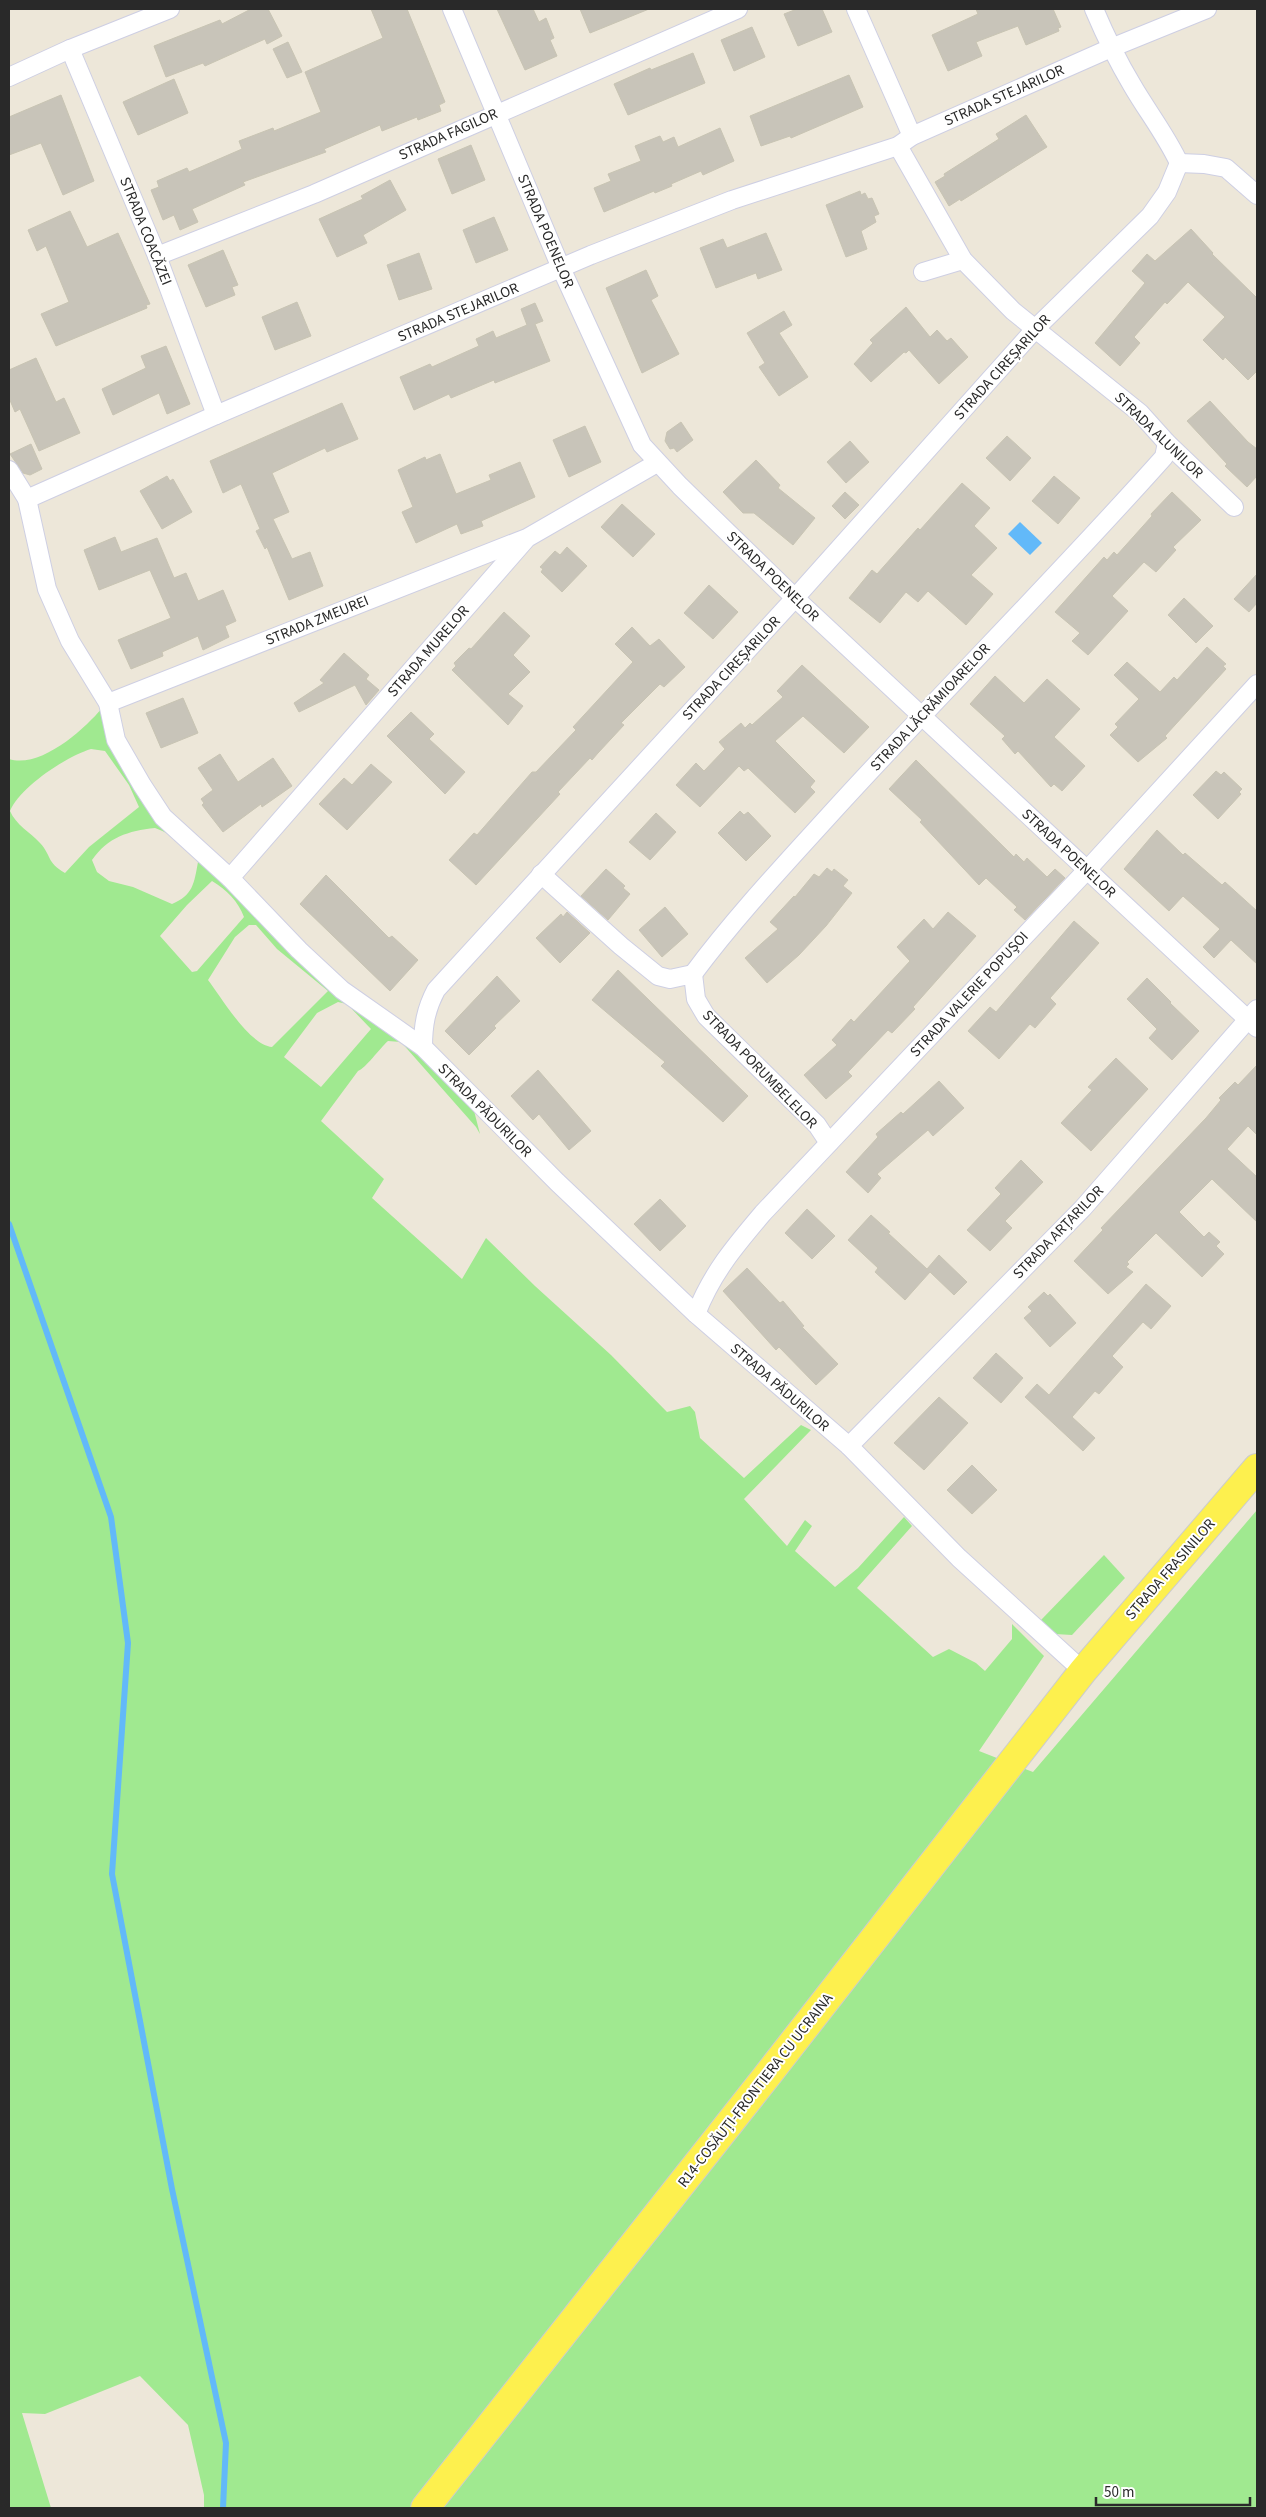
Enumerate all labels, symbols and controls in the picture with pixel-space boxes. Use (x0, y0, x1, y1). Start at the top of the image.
street label: STRADA STEJARILOR (941, 59, 1068, 131)
street label: STRADA FAGILOR (395, 103, 501, 166)
street label: STRADA POENELOR (512, 171, 579, 292)
street label: STRADA COACĂZEI (114, 174, 177, 288)
street label: STRADA STEJARILOR (395, 277, 522, 347)
street label: STRADA CIREȘARILOR (949, 310, 1056, 425)
street label: STRADA ALUNILOR (1110, 387, 1208, 484)
street label: STRADA POENELOR (721, 526, 824, 627)
street label: STRADA ZMEUREI (262, 590, 372, 651)
street label: STRADA MURELOR (383, 601, 474, 702)
street label: STRADA CIREȘARILOR (677, 611, 786, 725)
street label: STRADA LĂCRĂMIOARELOR (865, 638, 996, 776)
street label: STRADA POENELOR (1017, 804, 1121, 903)
street label: STRADA VALERIE POPUȘOI (905, 927, 1033, 1062)
street label: STRADA PORUMBELELOR (697, 1005, 822, 1134)
street label: STRADA PĂDURILOR (433, 1059, 537, 1162)
street label: STRADA ARȚARILOR (1008, 1181, 1109, 1284)
street label: STRADA PĂDURILOR (725, 1338, 834, 1437)
street label: STRADA FRASINILOR (1121, 1514, 1220, 1624)
street label: R14-COSĂUȚI-FRONTIERA CU UCRAINA (673, 1988, 838, 2192)
scale bar (1096, 2474, 1250, 2506)
text: 50 m (1104, 2482, 1134, 2503)

